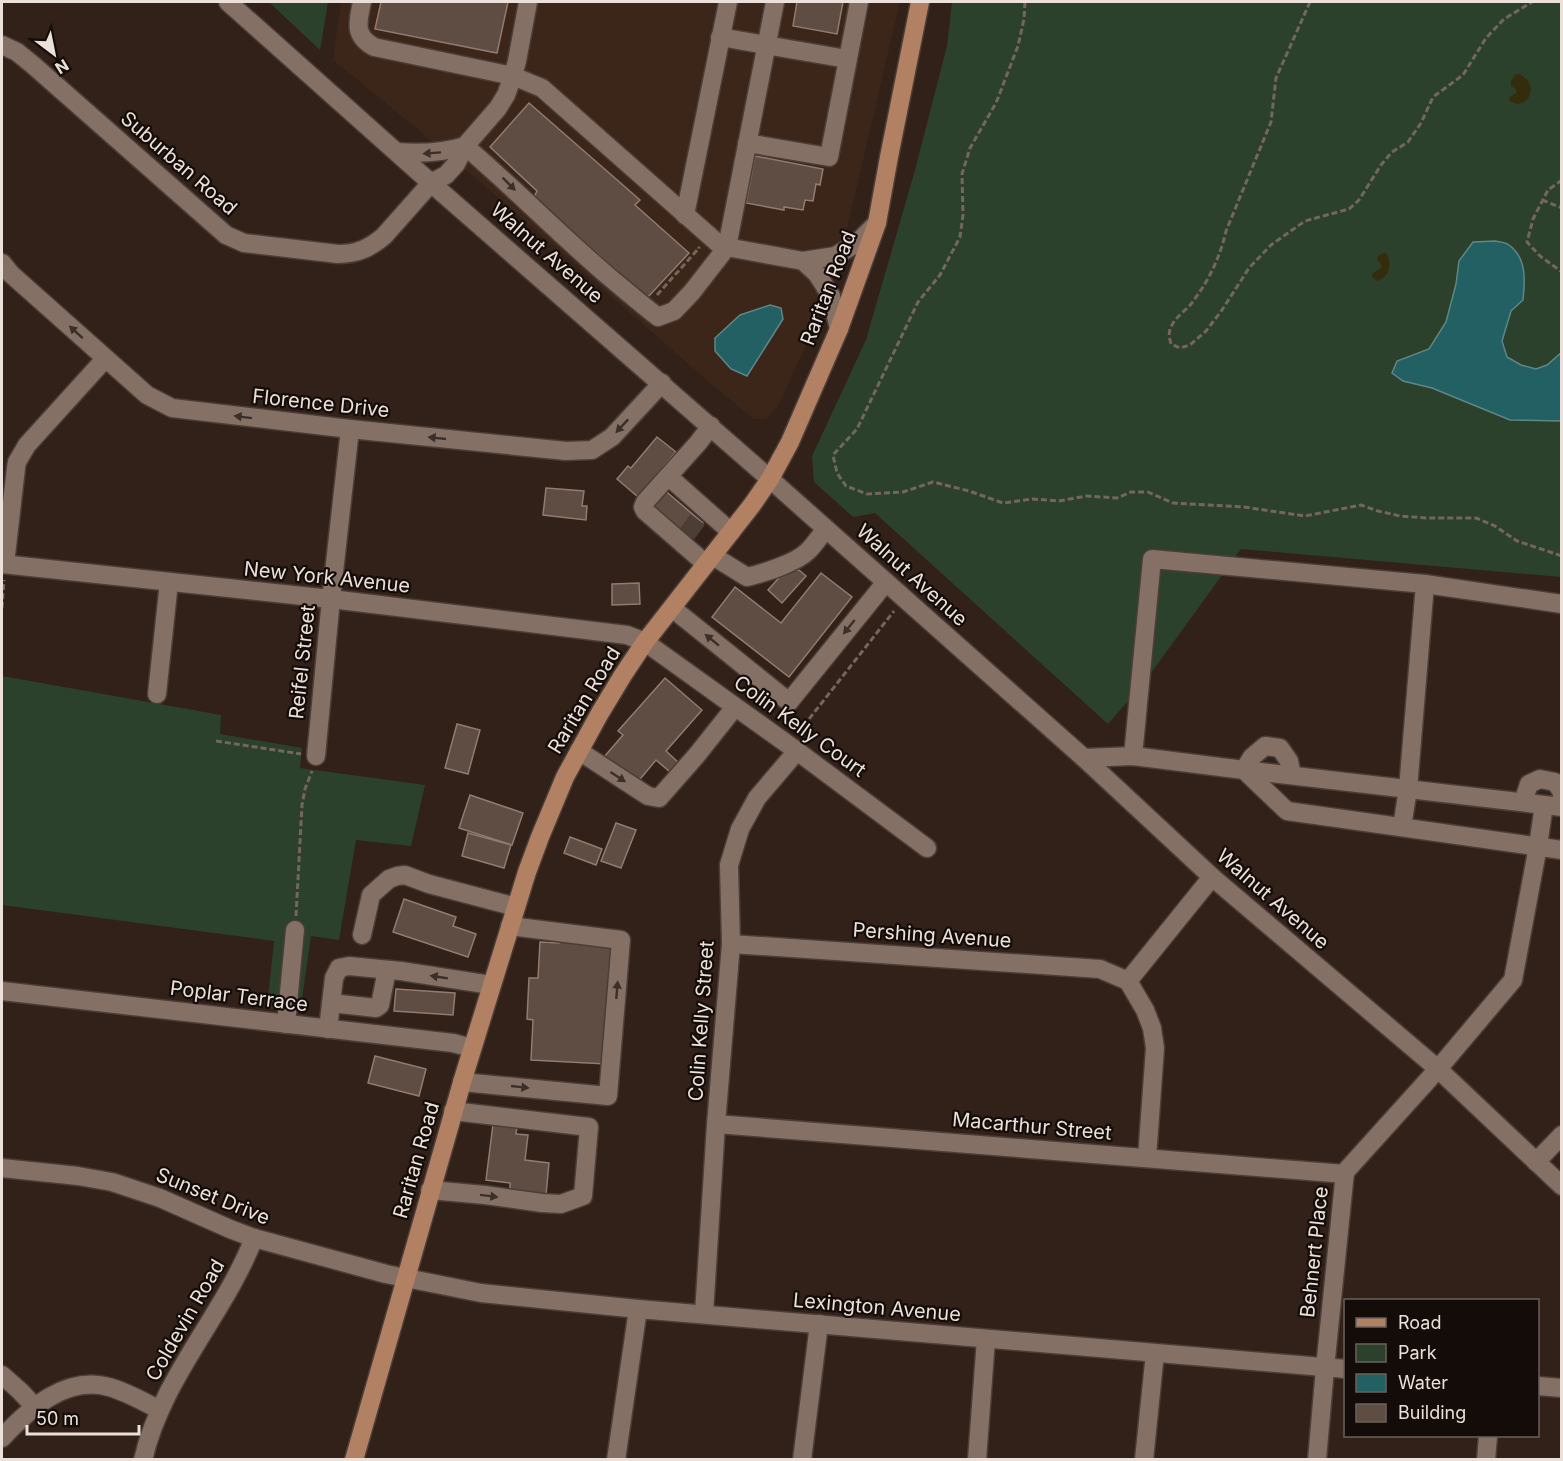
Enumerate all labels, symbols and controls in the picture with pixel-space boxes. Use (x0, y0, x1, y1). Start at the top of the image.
north arrow (24, 24, 84, 84)
text: N (51, 55, 72, 78)
street label: Suburban Road (116, 106, 242, 220)
one-way arrow (422, 148, 441, 158)
one-way arrow (501, 177, 515, 191)
street label: Walnut Avenue (486, 198, 608, 308)
street label: Raritan Road (795, 228, 861, 348)
one-way arrow (68, 325, 83, 339)
street label: Florence Drive (251, 384, 391, 422)
one-way arrow (233, 412, 252, 421)
one-way arrow (616, 418, 630, 432)
one-way arrow (427, 433, 446, 443)
street label: Walnut Avenue (852, 519, 972, 631)
street label: New York Avenue (243, 556, 411, 598)
street label: Reifel Street (284, 603, 320, 720)
one-way arrow (843, 619, 856, 635)
one-way arrow (704, 635, 719, 647)
street label: Raritan Road (543, 642, 625, 758)
street label: Colin Kelly Court (729, 670, 871, 782)
one-way arrow (610, 771, 626, 782)
street label: Walnut Avenue (1212, 844, 1334, 954)
street label: Pershing Avenue (852, 917, 1012, 953)
street label: Colin Kelly Street (683, 939, 719, 1102)
one-way arrow (429, 973, 448, 982)
street label: Poplar Terrace (169, 976, 309, 1016)
one-way arrow (612, 980, 622, 999)
one-way arrow (510, 1083, 529, 1092)
street label: Raritan Road (388, 1099, 444, 1221)
street label: Macarthur Street (951, 1107, 1113, 1145)
street label: Sunset Drive (153, 1162, 273, 1230)
street label: Behnert Place (1295, 1185, 1333, 1319)
one-way arrow (479, 1191, 498, 1201)
street label: Coldevin Road (140, 1255, 230, 1385)
street label: Lexington Avenue (792, 1288, 962, 1326)
legend (1344, 1299, 1539, 1437)
text: Road (1398, 1312, 1441, 1333)
text: Park (1398, 1342, 1437, 1363)
text: Water (1398, 1372, 1448, 1393)
scale bar (27, 1398, 140, 1436)
text: Building (1398, 1402, 1466, 1423)
text: 50 m (36, 1408, 79, 1429)

